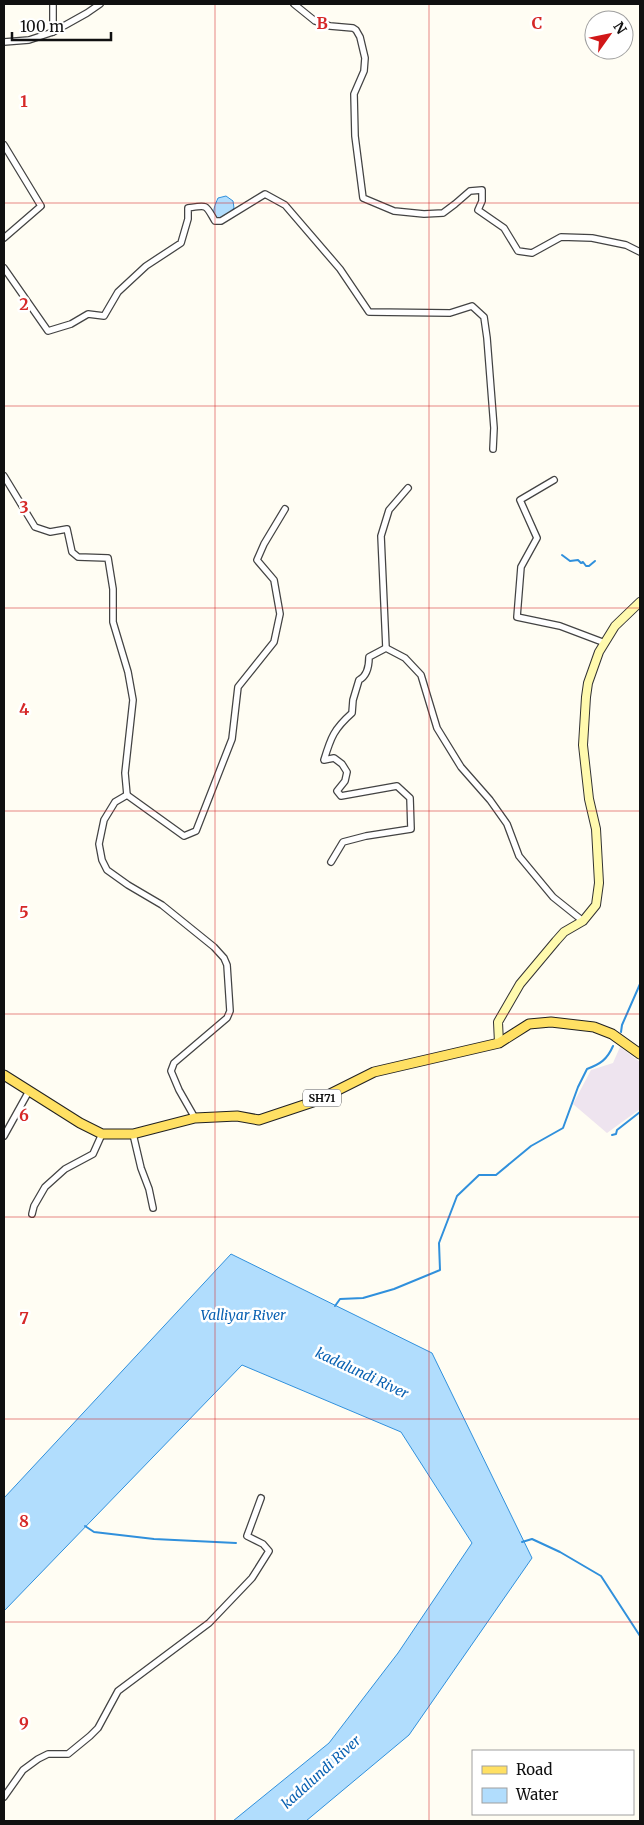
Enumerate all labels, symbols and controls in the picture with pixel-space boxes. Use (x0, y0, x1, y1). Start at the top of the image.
scale bar (12, 10, 111, 42)
north arrow (584, 10, 634, 60)
text: B (316, 13, 328, 33)
text: C (532, 13, 542, 33)
text: 100 m (20, 17, 64, 36)
text: N (609, 18, 630, 37)
text: 1 (20, 91, 28, 111)
text: 2 (19, 294, 29, 314)
text: 3 (19, 497, 29, 517)
text: 4 (19, 699, 29, 719)
text: 5 (19, 902, 29, 922)
road number: SH71 (303, 1090, 341, 1106)
text: 6 (19, 1105, 29, 1125)
water label: Valliyar River (200, 1306, 286, 1324)
text: 7 (19, 1308, 29, 1328)
water label: kadalundi River (313, 1344, 412, 1403)
text: 8 (19, 1511, 29, 1531)
text: 9 (19, 1713, 29, 1733)
water label: kadalundi River (278, 1731, 365, 1812)
legend (472, 1750, 634, 1815)
text: Road (516, 1760, 552, 1779)
text: Water (515, 1785, 559, 1804)

